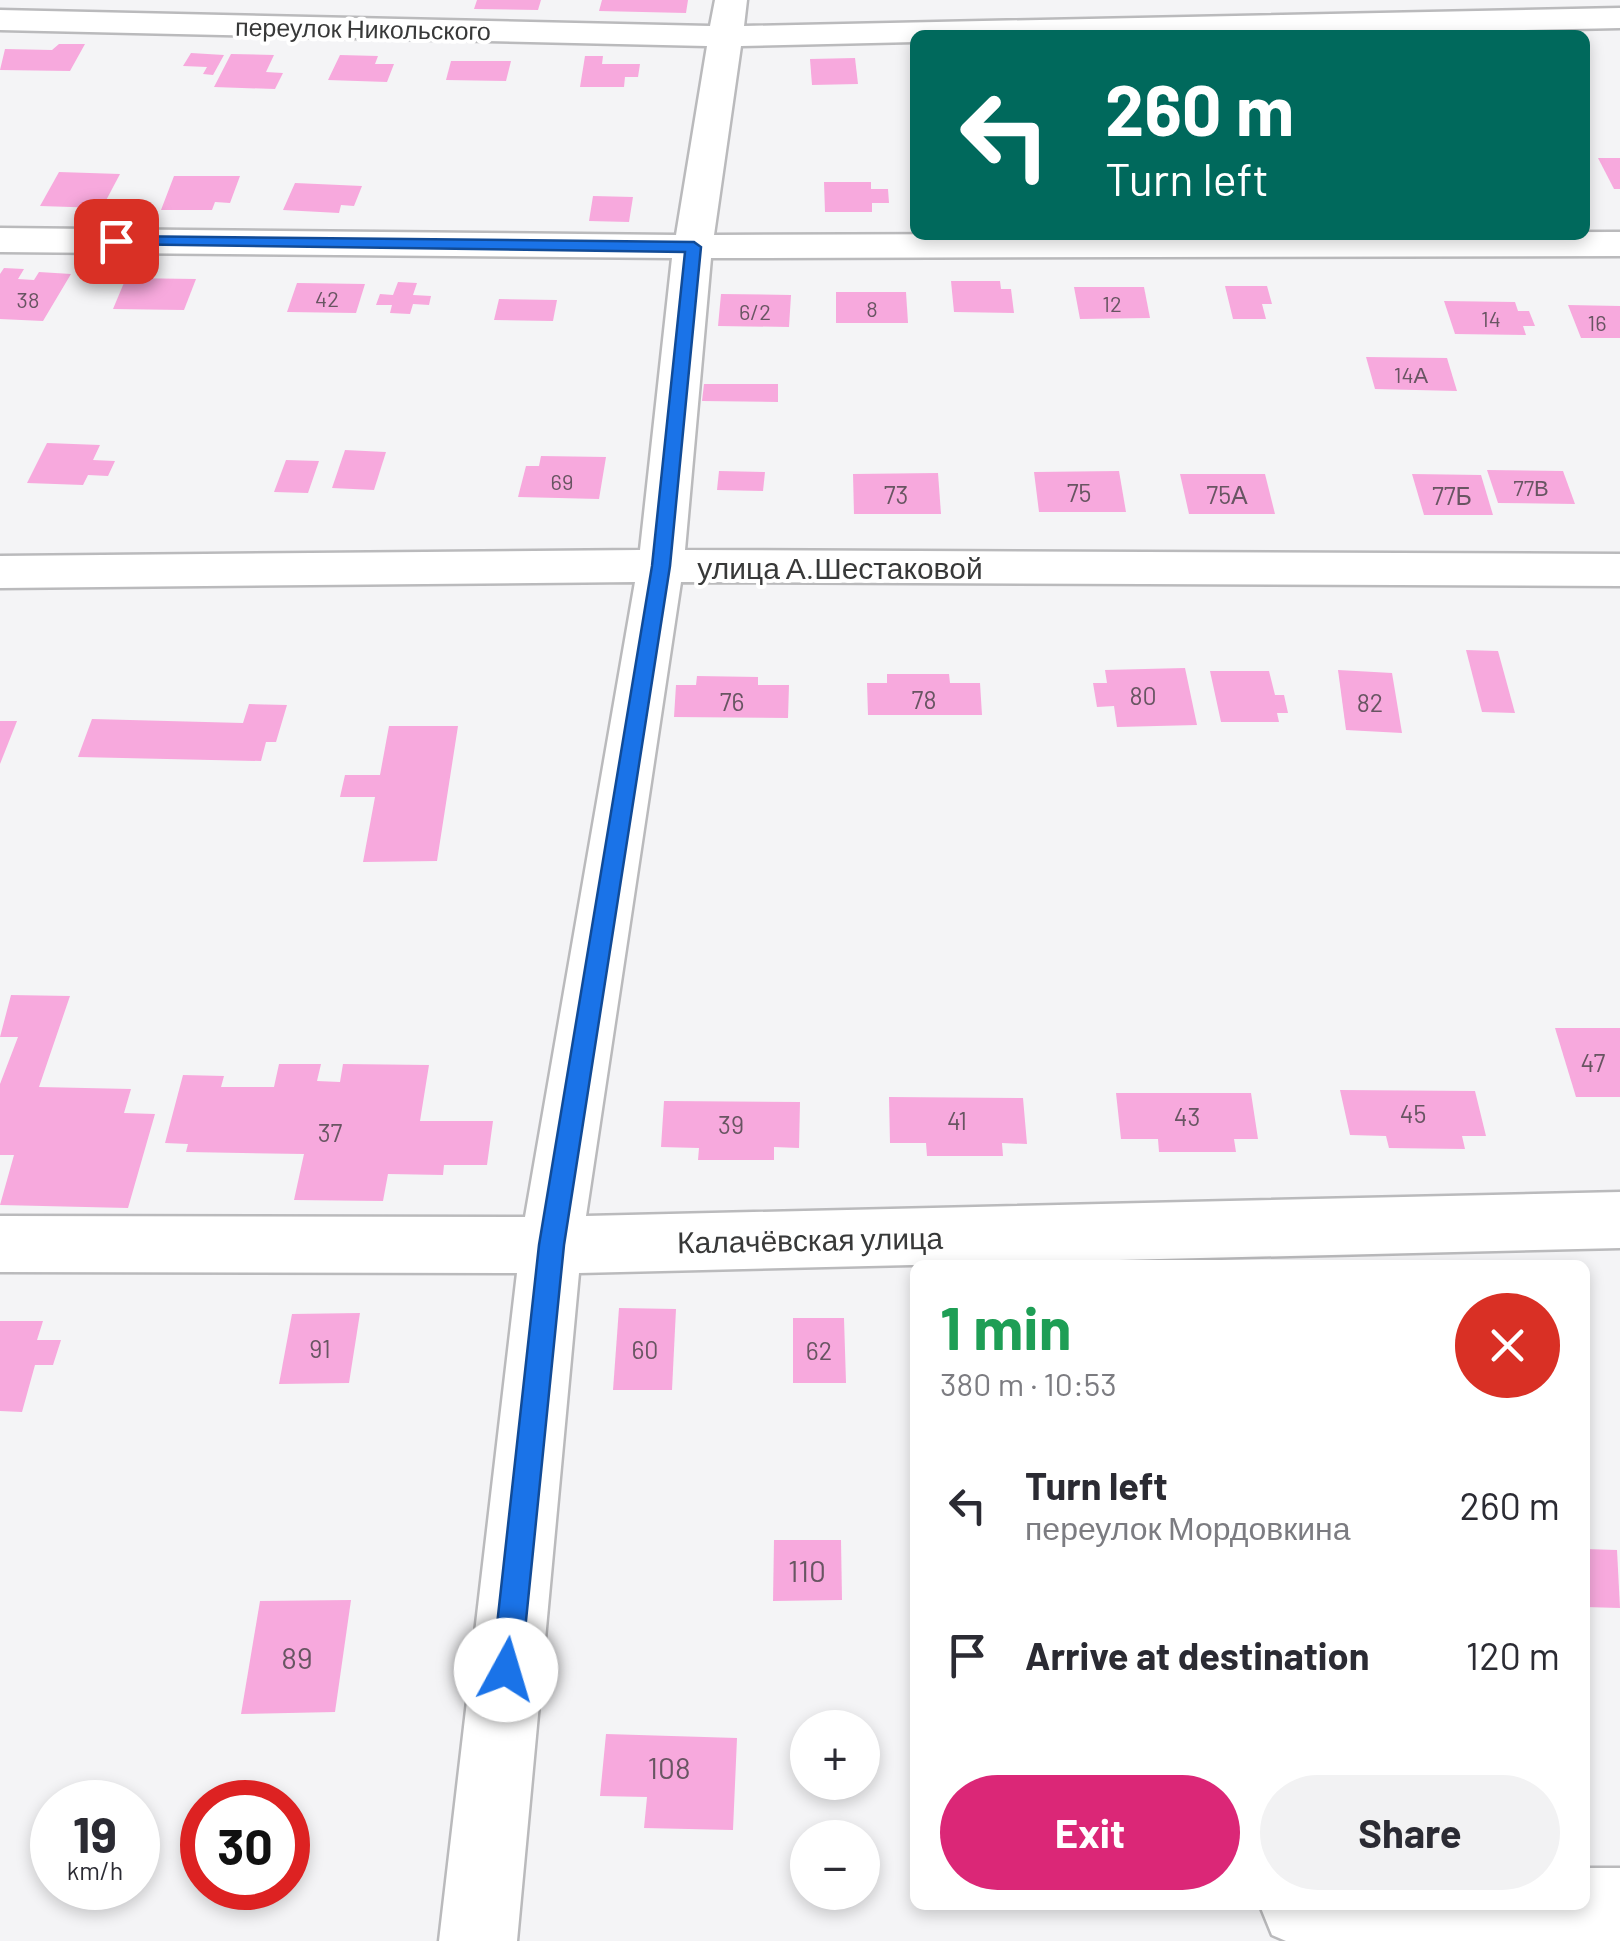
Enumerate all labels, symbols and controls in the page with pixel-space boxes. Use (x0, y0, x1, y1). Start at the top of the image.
street label: переулок Никольского (235, 11, 491, 45)
text: 260 m (1105, 66, 1294, 150)
icon: left (940, 70, 1070, 200)
text: Turn left (1105, 151, 1269, 205)
pin (74, 199, 159, 284)
icon: arrive (89, 214, 144, 269)
house number: 42 (315, 285, 339, 311)
house number: 38 (17, 286, 39, 312)
house number: 12 (1102, 290, 1122, 316)
house number: 8 (866, 295, 878, 321)
house number: 6/2 (739, 298, 771, 324)
house number: 14 (1481, 305, 1501, 331)
house number: 16 (1587, 309, 1607, 335)
house number: 14А (1394, 361, 1429, 387)
house number: 69 (551, 468, 573, 494)
house number: 77В (1513, 474, 1549, 500)
house number: 75 (1067, 477, 1091, 507)
house number: 73 (884, 479, 908, 509)
house number: 75А (1206, 479, 1248, 509)
house number: 77Б (1432, 480, 1472, 510)
street label: улица А.Шестаковой (697, 549, 983, 585)
house number: 80 (1129, 680, 1157, 710)
house number: 78 (912, 684, 936, 714)
house number: 76 (720, 686, 744, 716)
house number: 82 (1357, 687, 1383, 717)
house number: 47 (1581, 1047, 1606, 1077)
house number: 45 (1400, 1098, 1426, 1128)
house number: 43 (1174, 1101, 1200, 1131)
house number: 41 (947, 1105, 967, 1135)
house number: 39 (718, 1109, 744, 1139)
house number: 37 (318, 1117, 343, 1147)
street label: Калачёвская улица (677, 1219, 944, 1259)
text: 1 min (940, 1290, 1071, 1362)
button: close (1455, 1293, 1560, 1398)
house number: 91 (309, 1333, 331, 1363)
house number: 60 (631, 1334, 659, 1364)
house number: 62 (806, 1335, 832, 1365)
text: 380 m · 10:53 (940, 1364, 1117, 1402)
text: Turn left (1025, 1462, 1168, 1508)
icon: left (940, 1478, 995, 1533)
text: 260 m (1460, 1482, 1560, 1528)
text: переулок Мордовкина (1025, 1508, 1351, 1546)
house number: 110 (788, 1552, 826, 1588)
position arrow (454, 1618, 558, 1722)
icon: arrive (940, 1628, 995, 1683)
text: Arrive at destination (1025, 1632, 1370, 1678)
text: 120 m (1466, 1632, 1560, 1678)
house number: 89 (281, 1639, 313, 1675)
map controls (790, 1710, 880, 1910)
button: + (790, 1710, 880, 1800)
house number: 108 (647, 1749, 691, 1785)
button: Exit (940, 1775, 1240, 1890)
button: Share (1260, 1775, 1560, 1890)
speed limit sign: 30 (180, 1780, 310, 1910)
text: 19 (73, 1803, 117, 1863)
button: − (790, 1820, 880, 1910)
text: km/h (67, 1855, 123, 1885)

